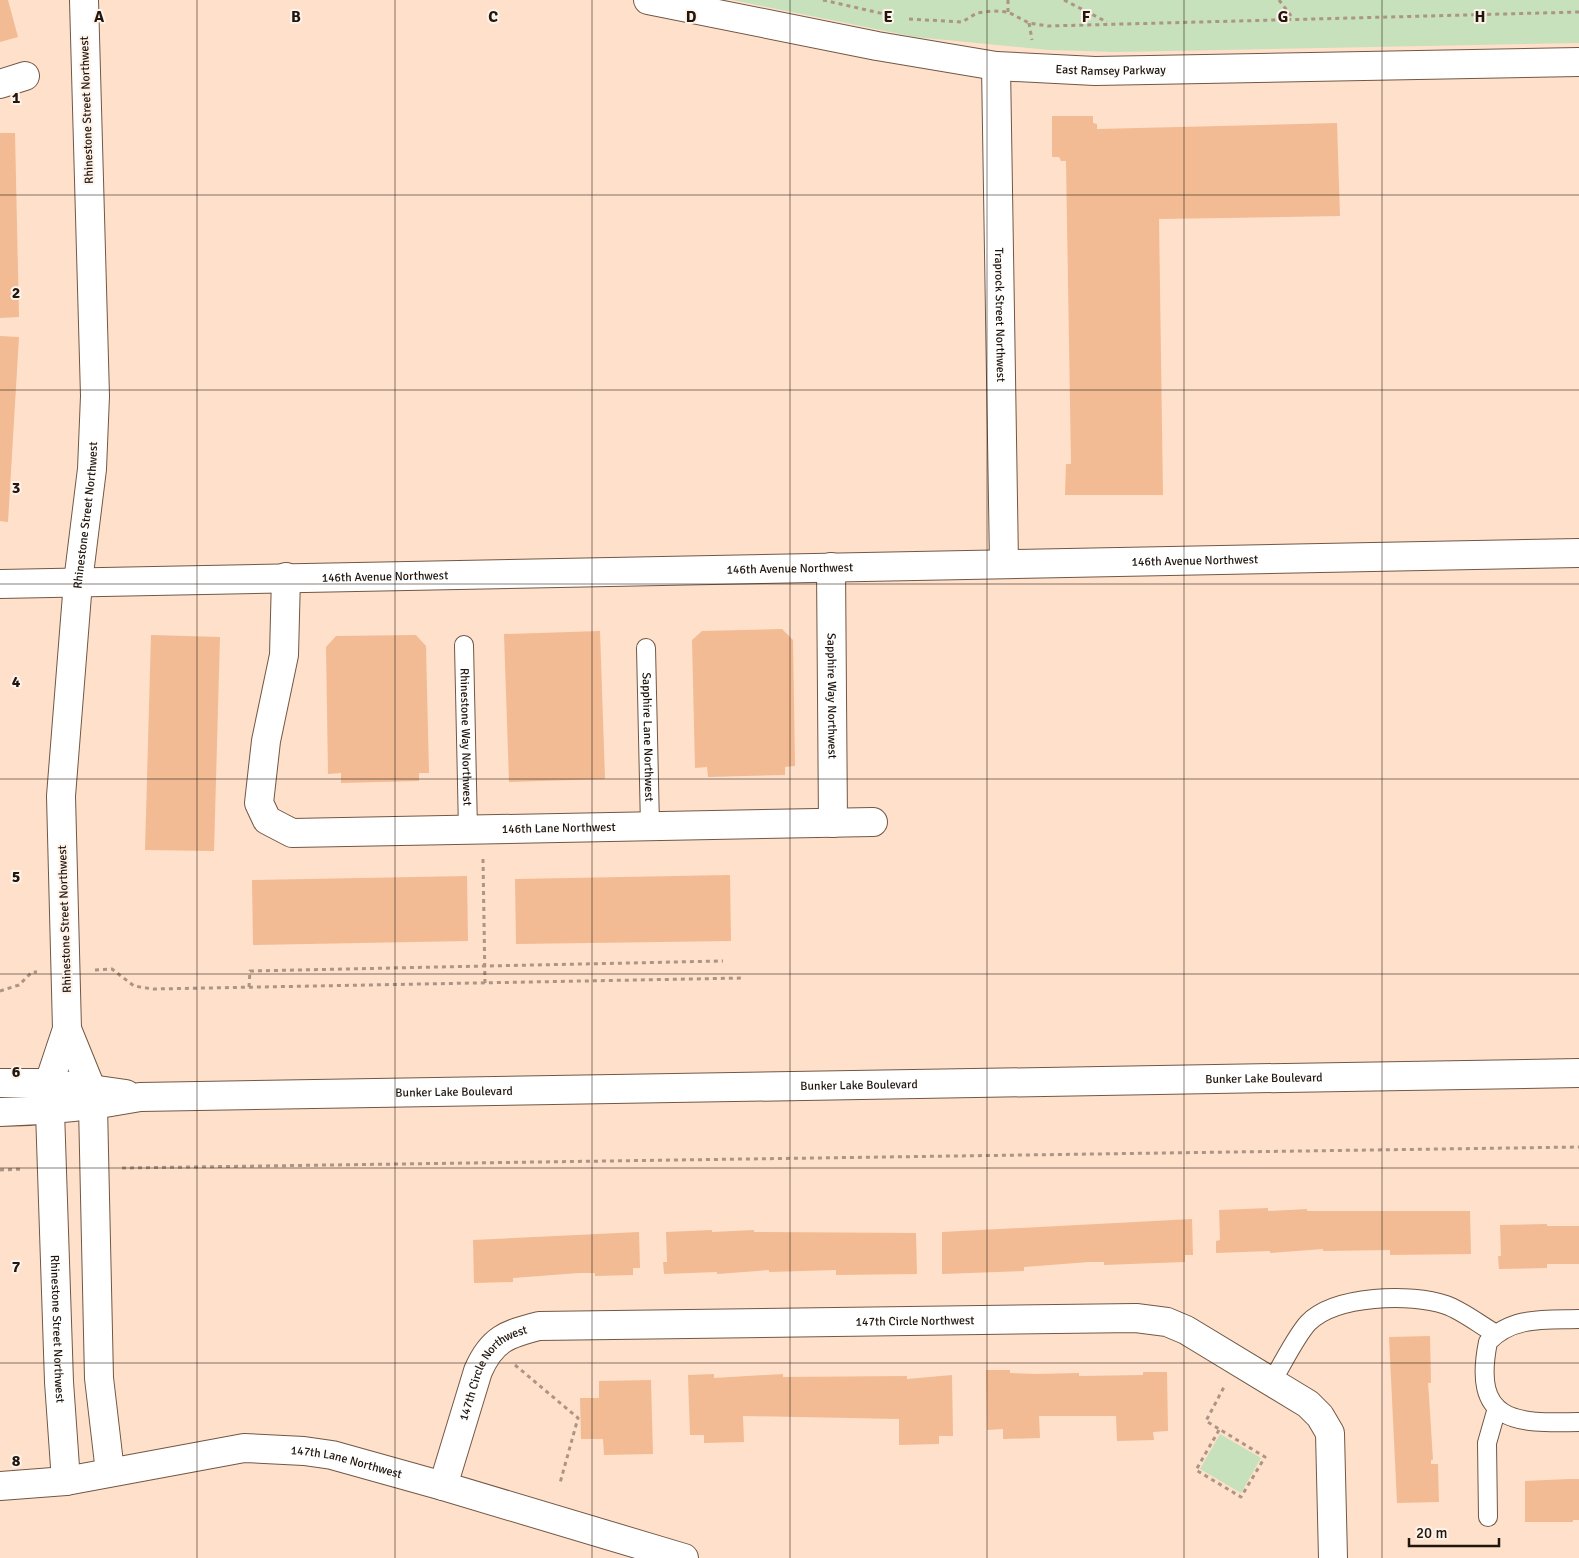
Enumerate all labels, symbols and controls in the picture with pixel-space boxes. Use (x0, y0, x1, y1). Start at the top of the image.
text: A (94, 7, 105, 27)
text: B (291, 7, 301, 27)
text: C (488, 7, 498, 27)
text: D (686, 7, 697, 27)
text: E (883, 7, 893, 27)
text: F (1082, 7, 1091, 27)
text: G (1278, 7, 1288, 27)
text: H (1475, 7, 1485, 27)
street label: Rhinestone Street Northwest (77, 36, 97, 184)
street label: East Ramsey Parkway (1055, 62, 1166, 79)
text: 1 (12, 88, 21, 108)
street label: Traprock Street Northwest (991, 248, 1009, 382)
text: 2 (12, 283, 20, 303)
street label: Rhinestone Street Northwest (70, 441, 101, 589)
text: 3 (12, 478, 20, 498)
street label: 146th Avenue Northwest (1131, 552, 1258, 569)
street label: 146th Avenue Northwest (726, 560, 853, 577)
street label: 146th Avenue Northwest (321, 568, 448, 585)
street label: Sapphire Way Northwest (824, 633, 840, 759)
street label: Rhinestone Way Northwest (457, 668, 475, 806)
text: 4 (12, 672, 21, 692)
street label: Sapphire Lane Northwest (639, 672, 657, 802)
street label: 146th Lane Northwest (502, 819, 616, 837)
street label: Rhinestone Street Northwest (55, 845, 75, 993)
text: 5 (12, 867, 20, 887)
text: 6 (12, 1062, 21, 1082)
street label: Bunker Lake Boulevard (1205, 1070, 1323, 1087)
street label: Bunker Lake Boulevard (800, 1077, 918, 1093)
street label: Bunker Lake Boulevard (395, 1083, 513, 1100)
street label: Rhinestone Street Northwest (47, 1255, 68, 1403)
text: 7 (12, 1257, 21, 1277)
street label: 147th Circle Northwest (855, 1313, 975, 1329)
street label: 147th Circle Northwest (456, 1322, 529, 1423)
street label: 147th Lane Northwest (290, 1443, 404, 1482)
text: 8 (12, 1451, 21, 1471)
scale bar (1409, 1516, 1499, 1548)
text: 20 m (1416, 1524, 1447, 1542)

